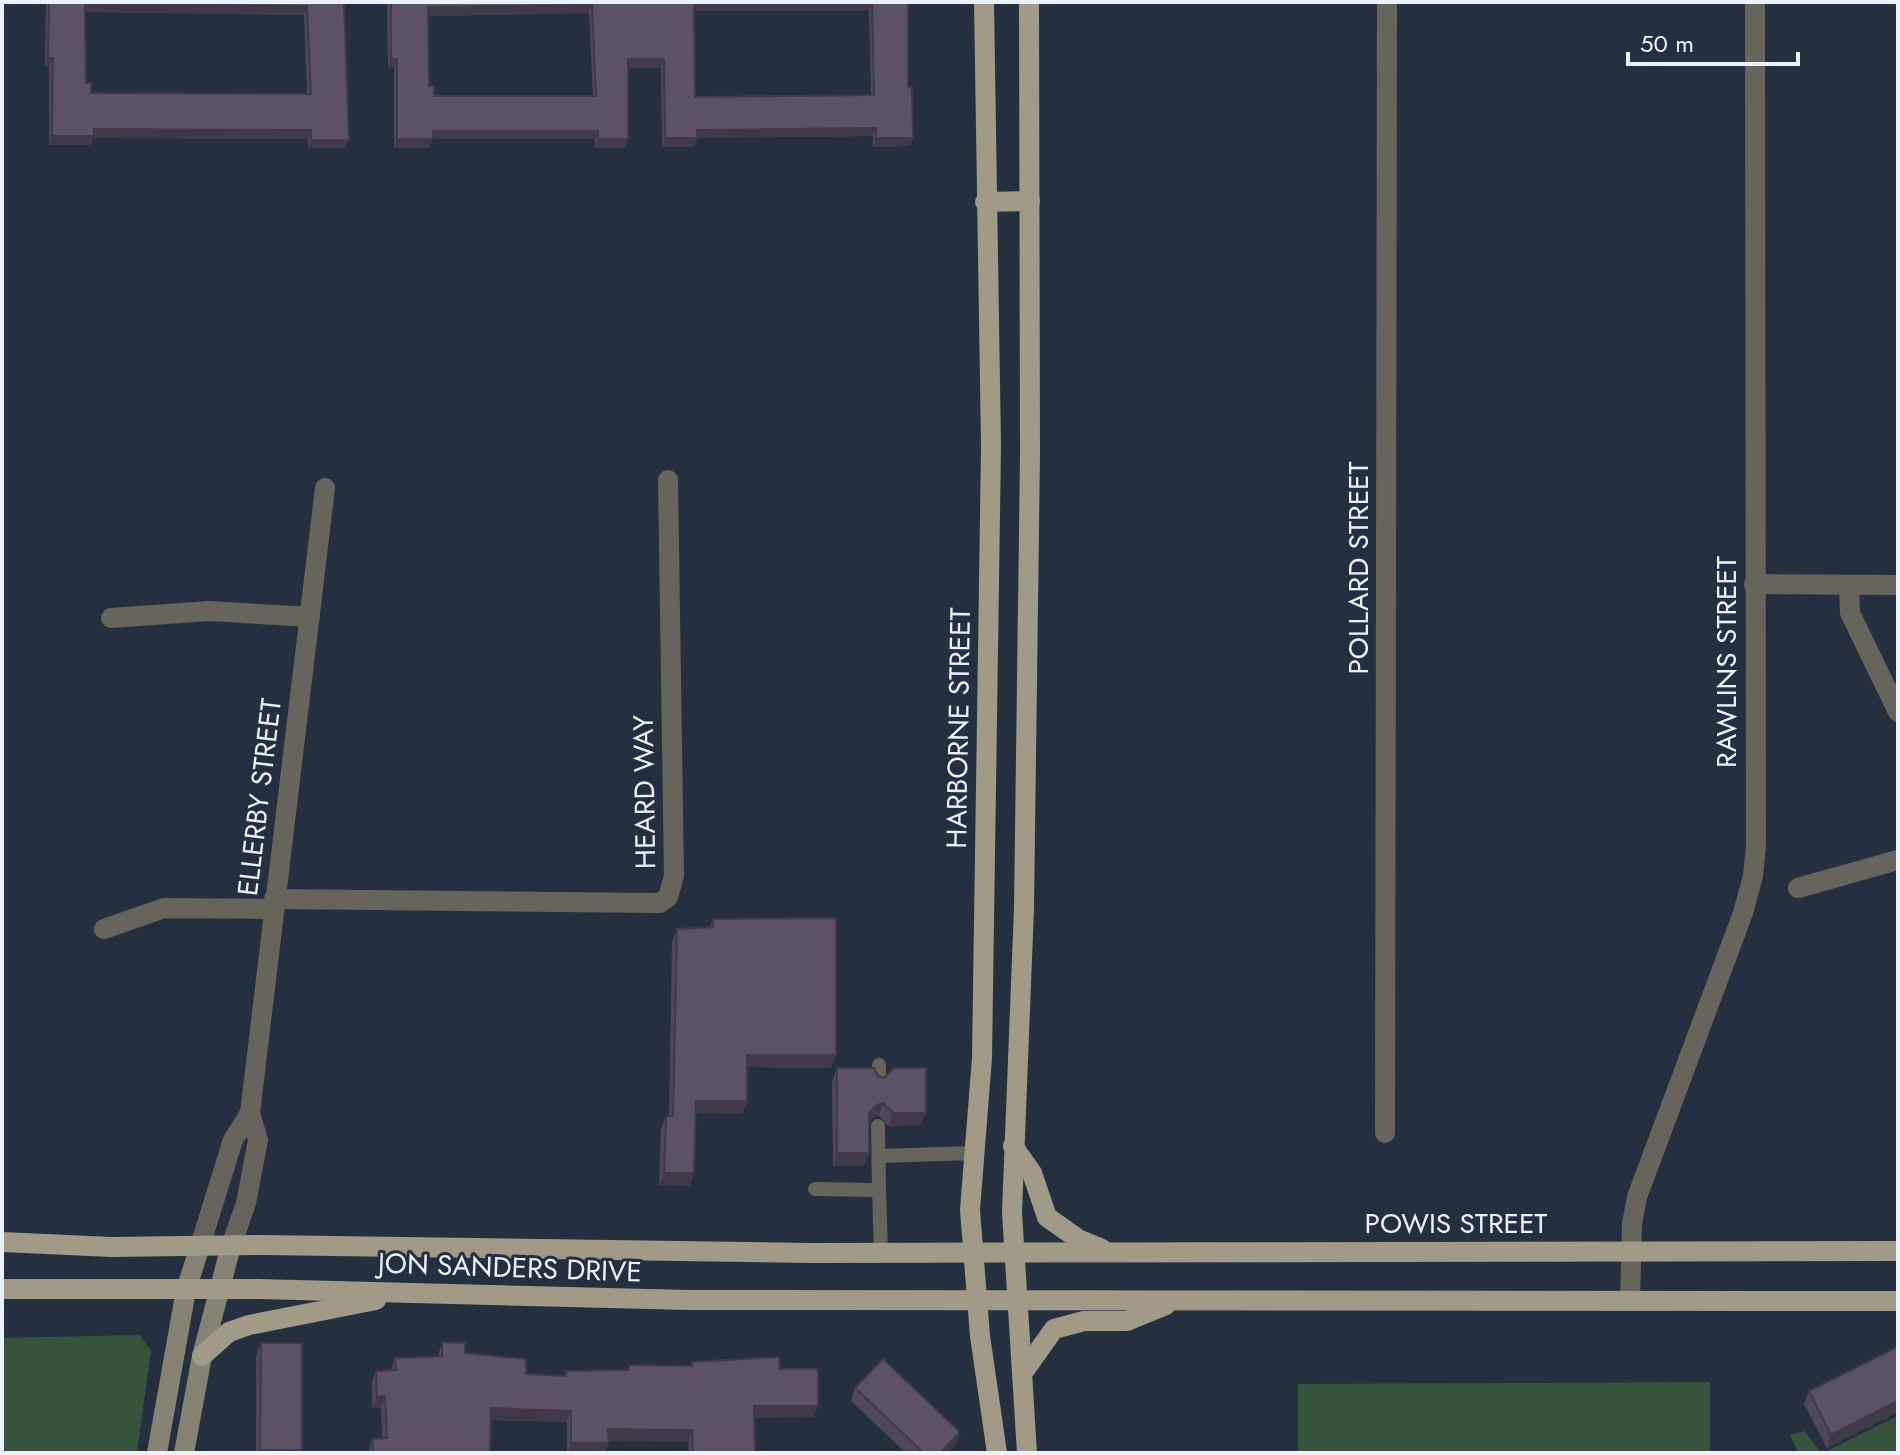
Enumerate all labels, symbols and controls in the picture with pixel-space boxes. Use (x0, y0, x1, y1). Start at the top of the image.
scale bar (1628, 16, 1798, 66)
text: 50 m (1640, 26, 1694, 61)
street label: POLLARD STREET (1338, 462, 1379, 674)
street label: RAWLINS STREET (1706, 556, 1747, 768)
street label: HARBORNE STREET (936, 607, 981, 849)
street label: ELLERBY STREET (227, 696, 292, 898)
street label: HEARD WAY (623, 714, 666, 869)
street label: POWIS STREET (1365, 1203, 1547, 1244)
street label: JON SANDERS DRIVE (373, 1242, 643, 1293)

